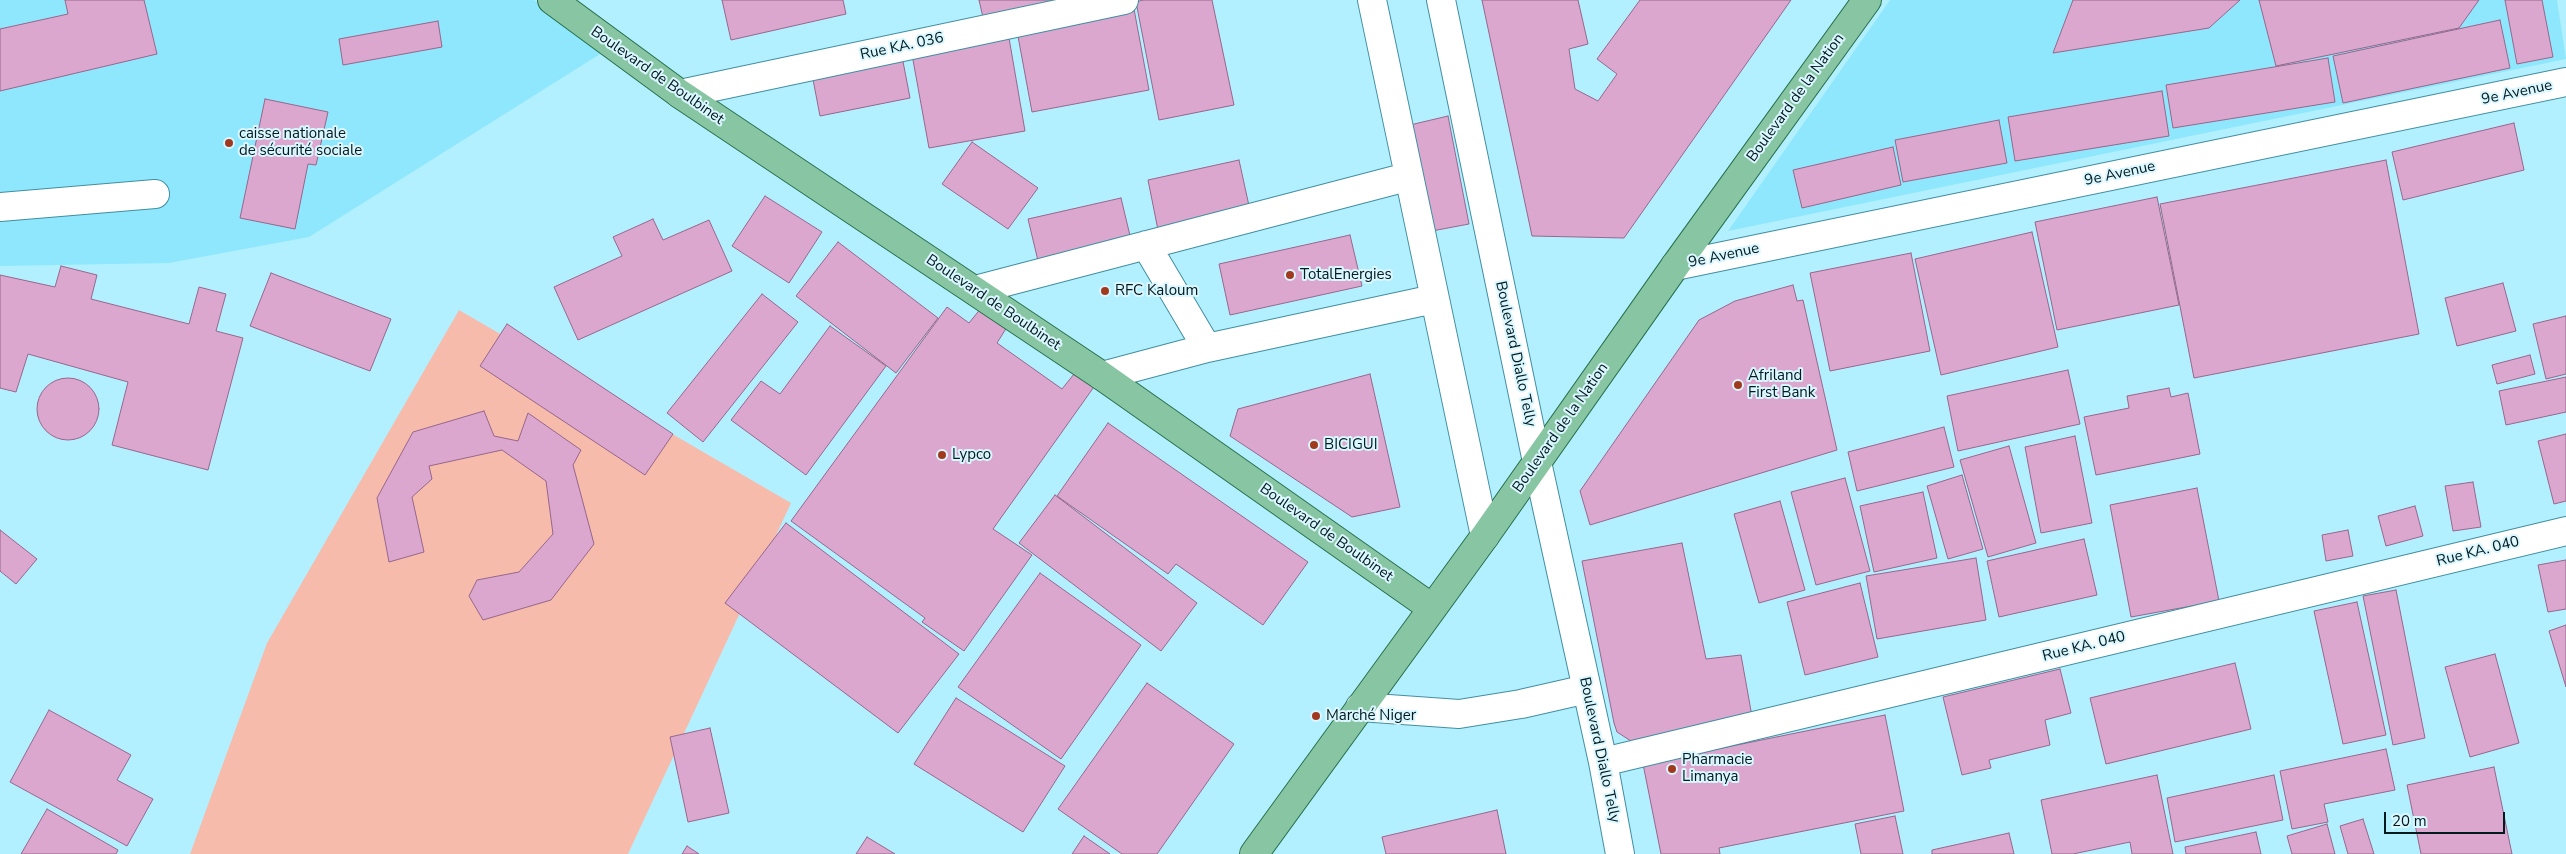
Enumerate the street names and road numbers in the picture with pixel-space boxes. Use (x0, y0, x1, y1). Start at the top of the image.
street label: Boulevard de Boulbinet (587, 23, 727, 129)
street label: Rue KA. 036 (859, 29, 945, 65)
street label: Boulevard de la Nation (1743, 30, 1849, 166)
street label: 9e Avenue (2480, 77, 2554, 109)
street label: 9e Avenue (2083, 158, 2157, 190)
street label: 9e Avenue (1687, 240, 1761, 272)
street label: Boulevard de Boulbinet (922, 251, 1064, 355)
street label: Boulevard Diallo Telly (1491, 280, 1539, 428)
street label: Boulevard de la Nation (1509, 360, 1613, 496)
street label: Boulevard de Boulbinet (1256, 480, 1396, 586)
street label: Rue KA. 040 (2435, 533, 2521, 571)
street label: Rue KA. 040 (2041, 628, 2127, 666)
street label: Boulevard Diallo Telly (1575, 676, 1623, 824)

